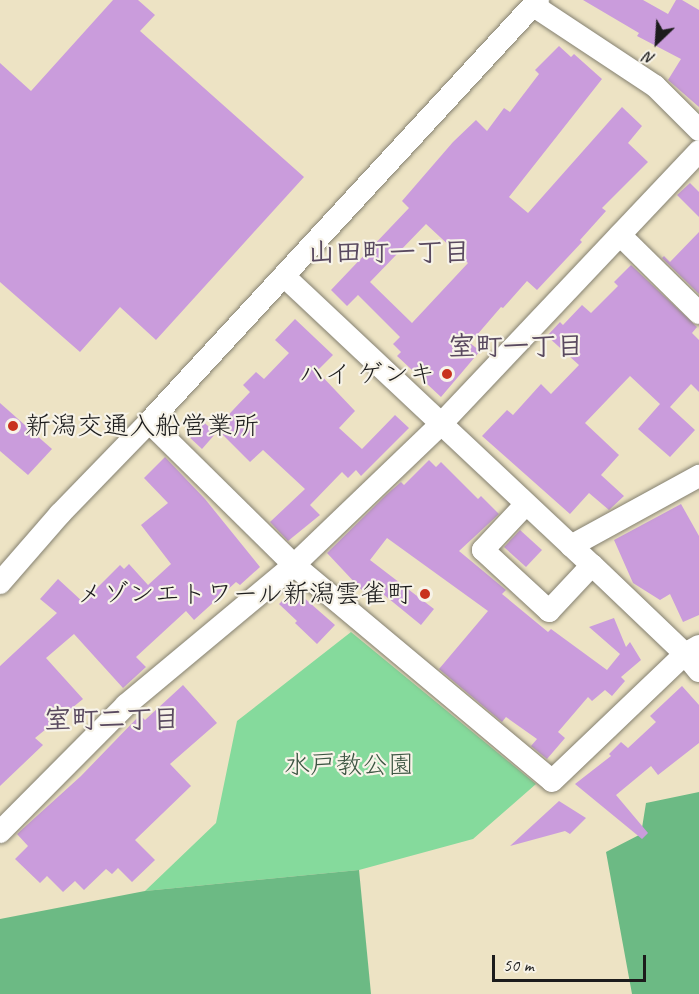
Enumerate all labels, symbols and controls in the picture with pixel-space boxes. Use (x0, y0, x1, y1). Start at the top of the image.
north arrow (627, 12, 687, 72)
text: N (641, 47, 658, 69)
district label: 山田町一丁目 (308, 237, 470, 269)
district label: 室町一丁目 (449, 331, 583, 363)
place label: ハイ ゲンキ (299, 358, 435, 390)
marker: ハイ ゲンキ (440, 367, 454, 381)
place label: 新潟交通入船営業所 (25, 410, 259, 442)
marker: 新潟交通入船営業所 (6, 419, 20, 433)
place label: メゾンエトワール新潟雲雀町 (75, 578, 413, 610)
marker: メゾンエトワール新潟雲雀町 (418, 587, 432, 601)
district label: 室町二丁目 (45, 704, 179, 736)
park label: 水戸教公園 (284, 749, 414, 781)
scale bar (495, 943, 650, 981)
text: 50 m (503, 954, 534, 976)

